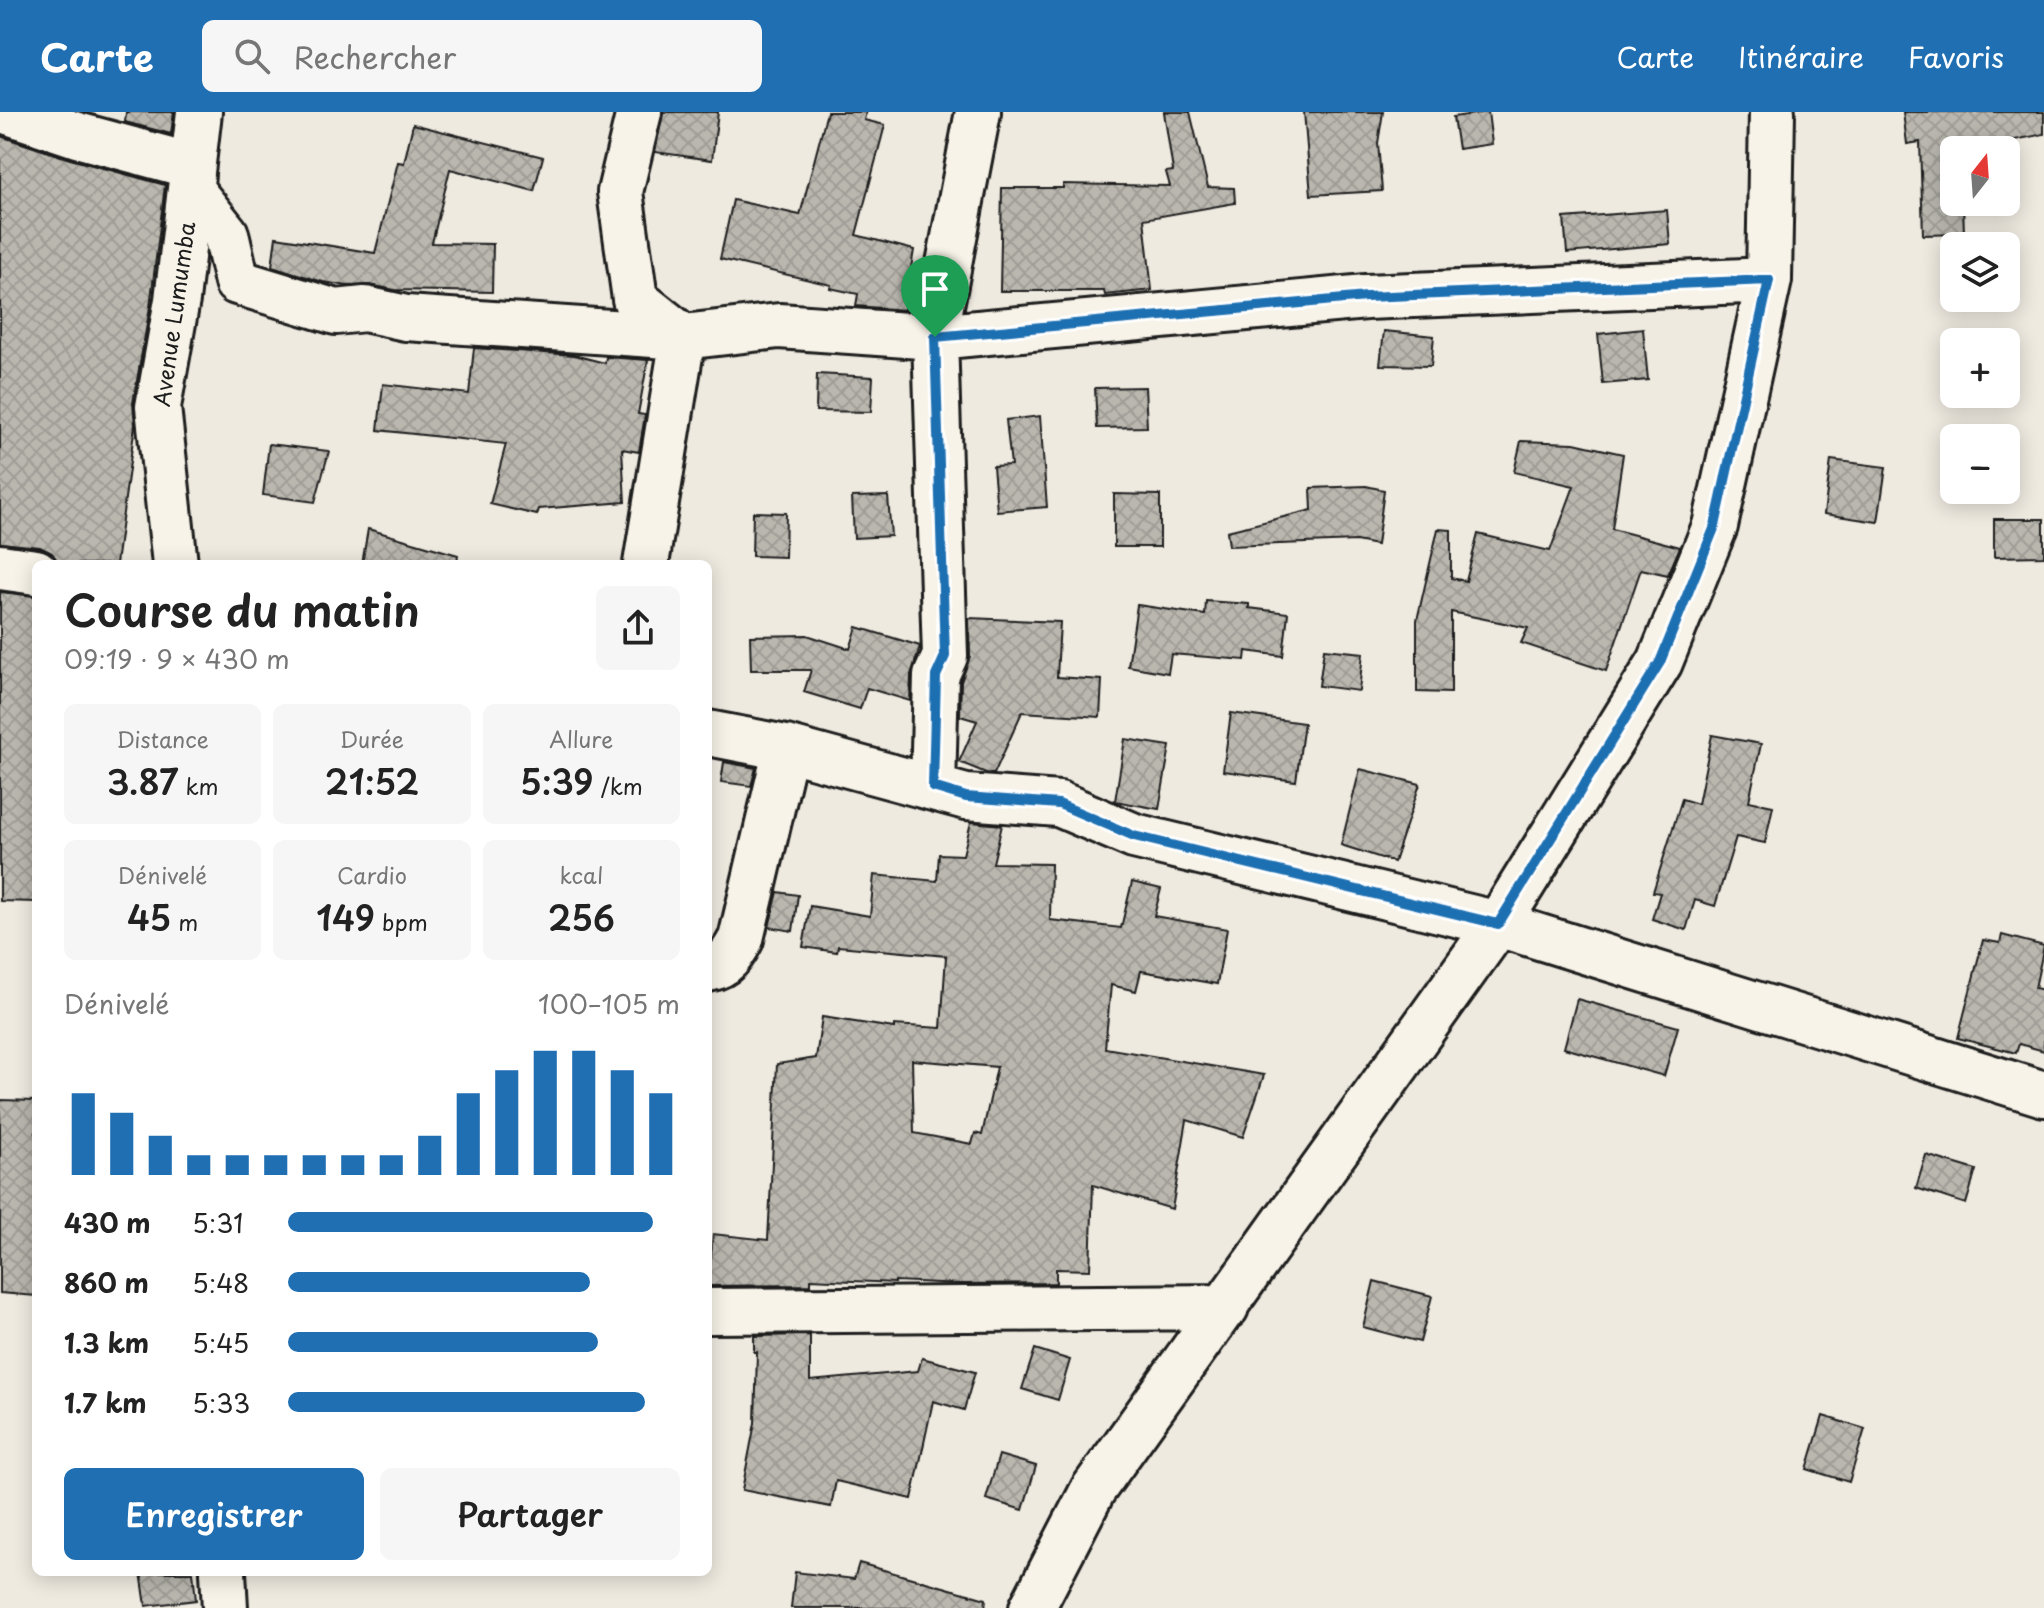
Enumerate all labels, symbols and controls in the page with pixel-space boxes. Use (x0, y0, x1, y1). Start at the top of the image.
search box (202, 20, 762, 92)
text: Carte (40, 28, 154, 85)
icon: search (230, 34, 274, 78)
text: Rechercher (294, 34, 456, 79)
text: Carte (1616, 35, 1694, 78)
text: Itinéraire (1738, 35, 1864, 78)
text: Favoris (1908, 35, 2004, 78)
north arrow (1940, 136, 2020, 216)
map controls (1940, 136, 2020, 504)
street label: Avenue Lumumba (144, 219, 202, 409)
button: layers (1940, 232, 2020, 312)
pin (901, 255, 969, 337)
icon: arrive (913, 267, 957, 311)
button: + (1940, 328, 2020, 408)
button: − (1940, 424, 2020, 504)
text: Course du matin (64, 576, 420, 642)
button: share (596, 586, 680, 670)
text: 09:19 · 9 × 430 m (64, 639, 290, 678)
text: Distance (117, 722, 209, 755)
text: Durée (340, 722, 404, 755)
text: Allure (549, 722, 613, 755)
text: 3.87 (107, 755, 178, 807)
text: 21:52 (325, 755, 419, 807)
text: 5:39 (520, 755, 593, 807)
text: km (178, 769, 219, 802)
text: /km (593, 769, 643, 802)
text: Dénivelé (118, 858, 207, 891)
text: Cardio (337, 858, 407, 891)
text: kcal (559, 858, 603, 891)
text: 45 (127, 891, 171, 943)
text: 149 (316, 891, 375, 943)
text: 256 (548, 891, 615, 943)
text: m (171, 905, 198, 938)
text: bpm (375, 905, 428, 938)
text: Dénivelé (64, 984, 169, 1023)
text: 100–105 m (538, 984, 680, 1023)
text: 430 m (64, 1203, 151, 1242)
text: 5:31 (192, 1203, 243, 1242)
text: 860 m (64, 1263, 149, 1302)
text: 5:48 (192, 1263, 249, 1302)
text: 1.3 km (64, 1323, 149, 1362)
text: 5:45 (192, 1323, 249, 1362)
text: 1.7 km (64, 1383, 147, 1422)
text: 5:33 (192, 1383, 250, 1422)
button: Enregistrer (64, 1468, 364, 1560)
button: Partager (380, 1468, 680, 1560)

